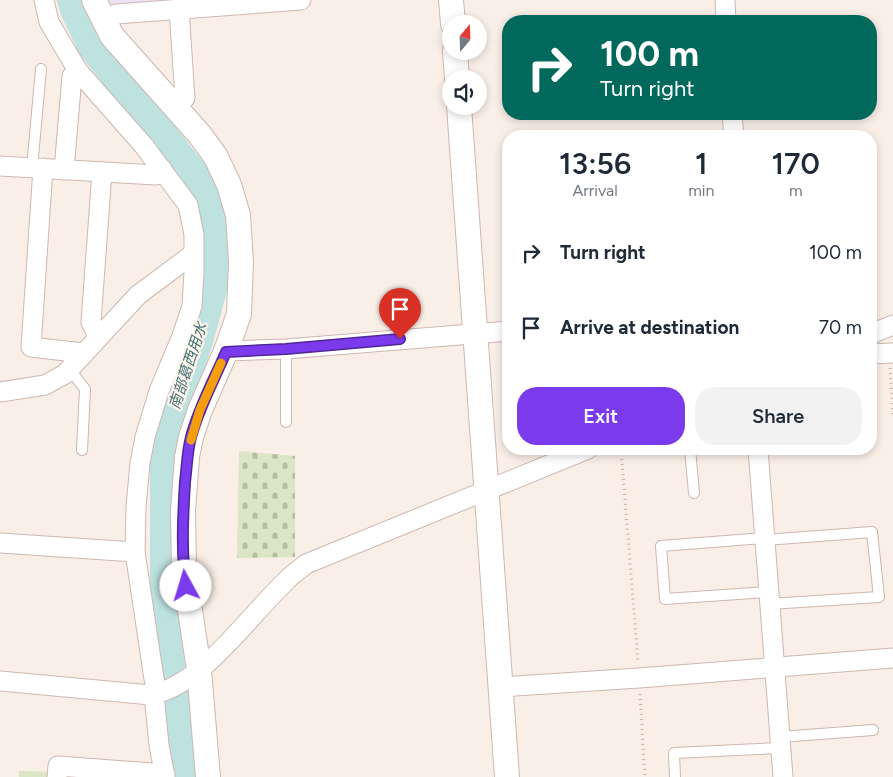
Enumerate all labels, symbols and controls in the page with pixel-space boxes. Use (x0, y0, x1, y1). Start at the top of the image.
north arrow (442, 15, 488, 60)
map controls (442, 15, 487, 115)
text: 100 m (600, 33, 699, 75)
icon: right (517, 35, 582, 100)
button: sound (442, 70, 487, 115)
text: Turn right (600, 75, 695, 102)
text: 13:56 (559, 145, 631, 182)
text: 1 (695, 145, 708, 182)
text: 170 (772, 145, 820, 182)
text: Arrival (573, 181, 618, 200)
text: min (688, 181, 714, 200)
text: m (789, 181, 803, 200)
icon: right (517, 239, 545, 267)
text: Turn right (560, 241, 646, 264)
text: 100 m (809, 241, 862, 264)
pin (379, 288, 421, 339)
icon: arrive (386, 295, 414, 323)
icon: arrive (517, 314, 545, 342)
text: Arrive at destination (560, 316, 739, 339)
text: 70 m (819, 316, 862, 339)
water label: 南部葛西用水 (166, 319, 211, 412)
button: Exit (517, 387, 685, 445)
button: Share (695, 387, 862, 445)
position arrow (159, 559, 211, 611)

